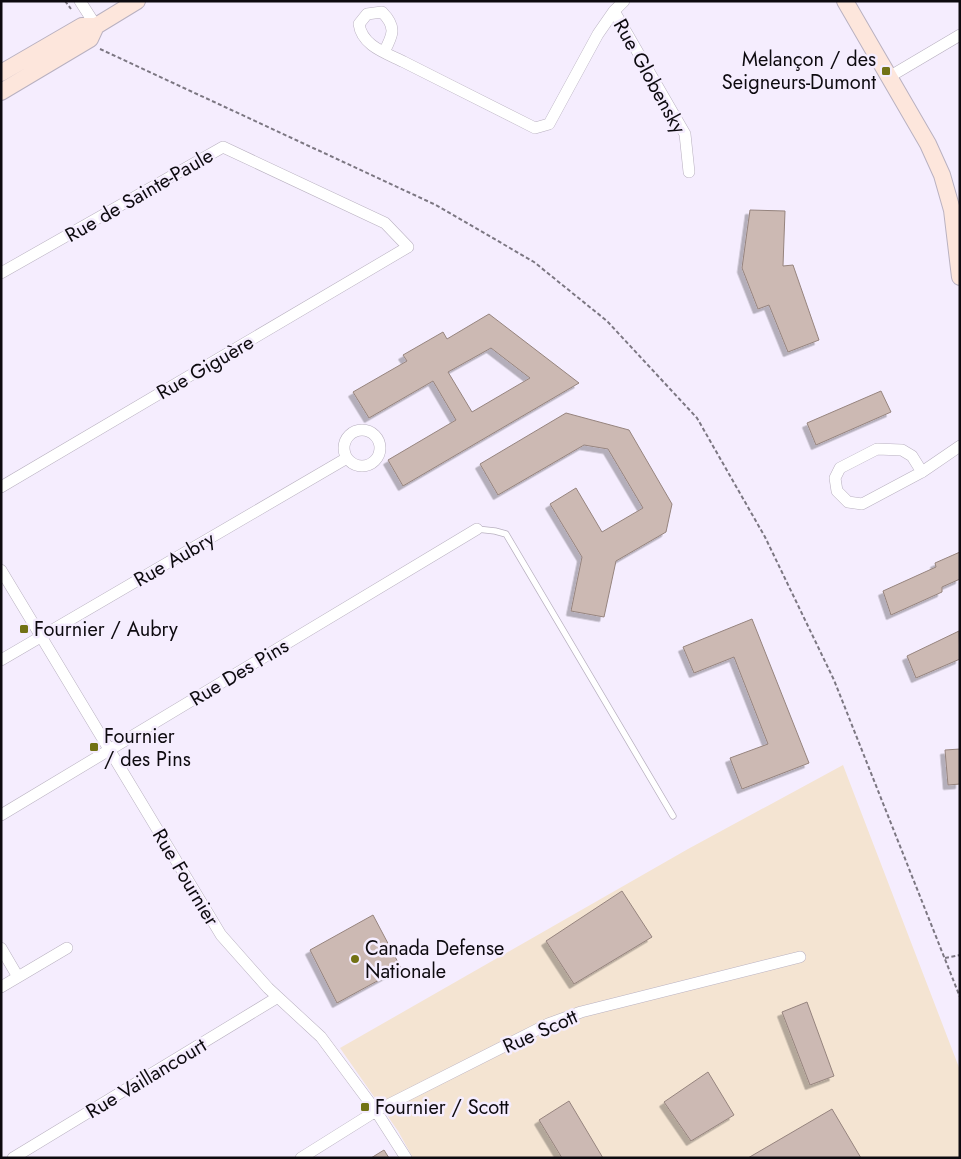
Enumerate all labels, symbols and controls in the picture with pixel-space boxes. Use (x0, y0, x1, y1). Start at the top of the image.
street label: Rue Globensky (606, 14, 693, 139)
place label: Melançon / des Seigneurs-Dumont (722, 45, 876, 97)
marker: Melançon / des Seigneurs-Dumont (880, 65, 892, 77)
street label: Rue de Sainte-Paule (60, 141, 219, 250)
street label: Rue Giguère (151, 328, 259, 407)
street label: Rue Aubry (128, 525, 220, 594)
place label: Fournier / Aubry (34, 615, 178, 644)
marker: Fournier / Aubry (18, 623, 30, 635)
street label: Rue Des Pins (184, 631, 294, 713)
place label: Fournier / des Pins (104, 722, 191, 774)
marker: Fournier / des Pins (88, 741, 100, 753)
street label: Rue Fournier (145, 823, 226, 931)
place label: Canada Defense Nationale (365, 934, 504, 986)
marker: Canada Defense Nationale (349, 953, 361, 965)
street label: Rue Scott (498, 1002, 582, 1061)
street label: Rue Vaillancourt (81, 1031, 212, 1126)
place label: Fournier / Scott (375, 1093, 509, 1122)
marker: Fournier / Scott (359, 1101, 371, 1113)

